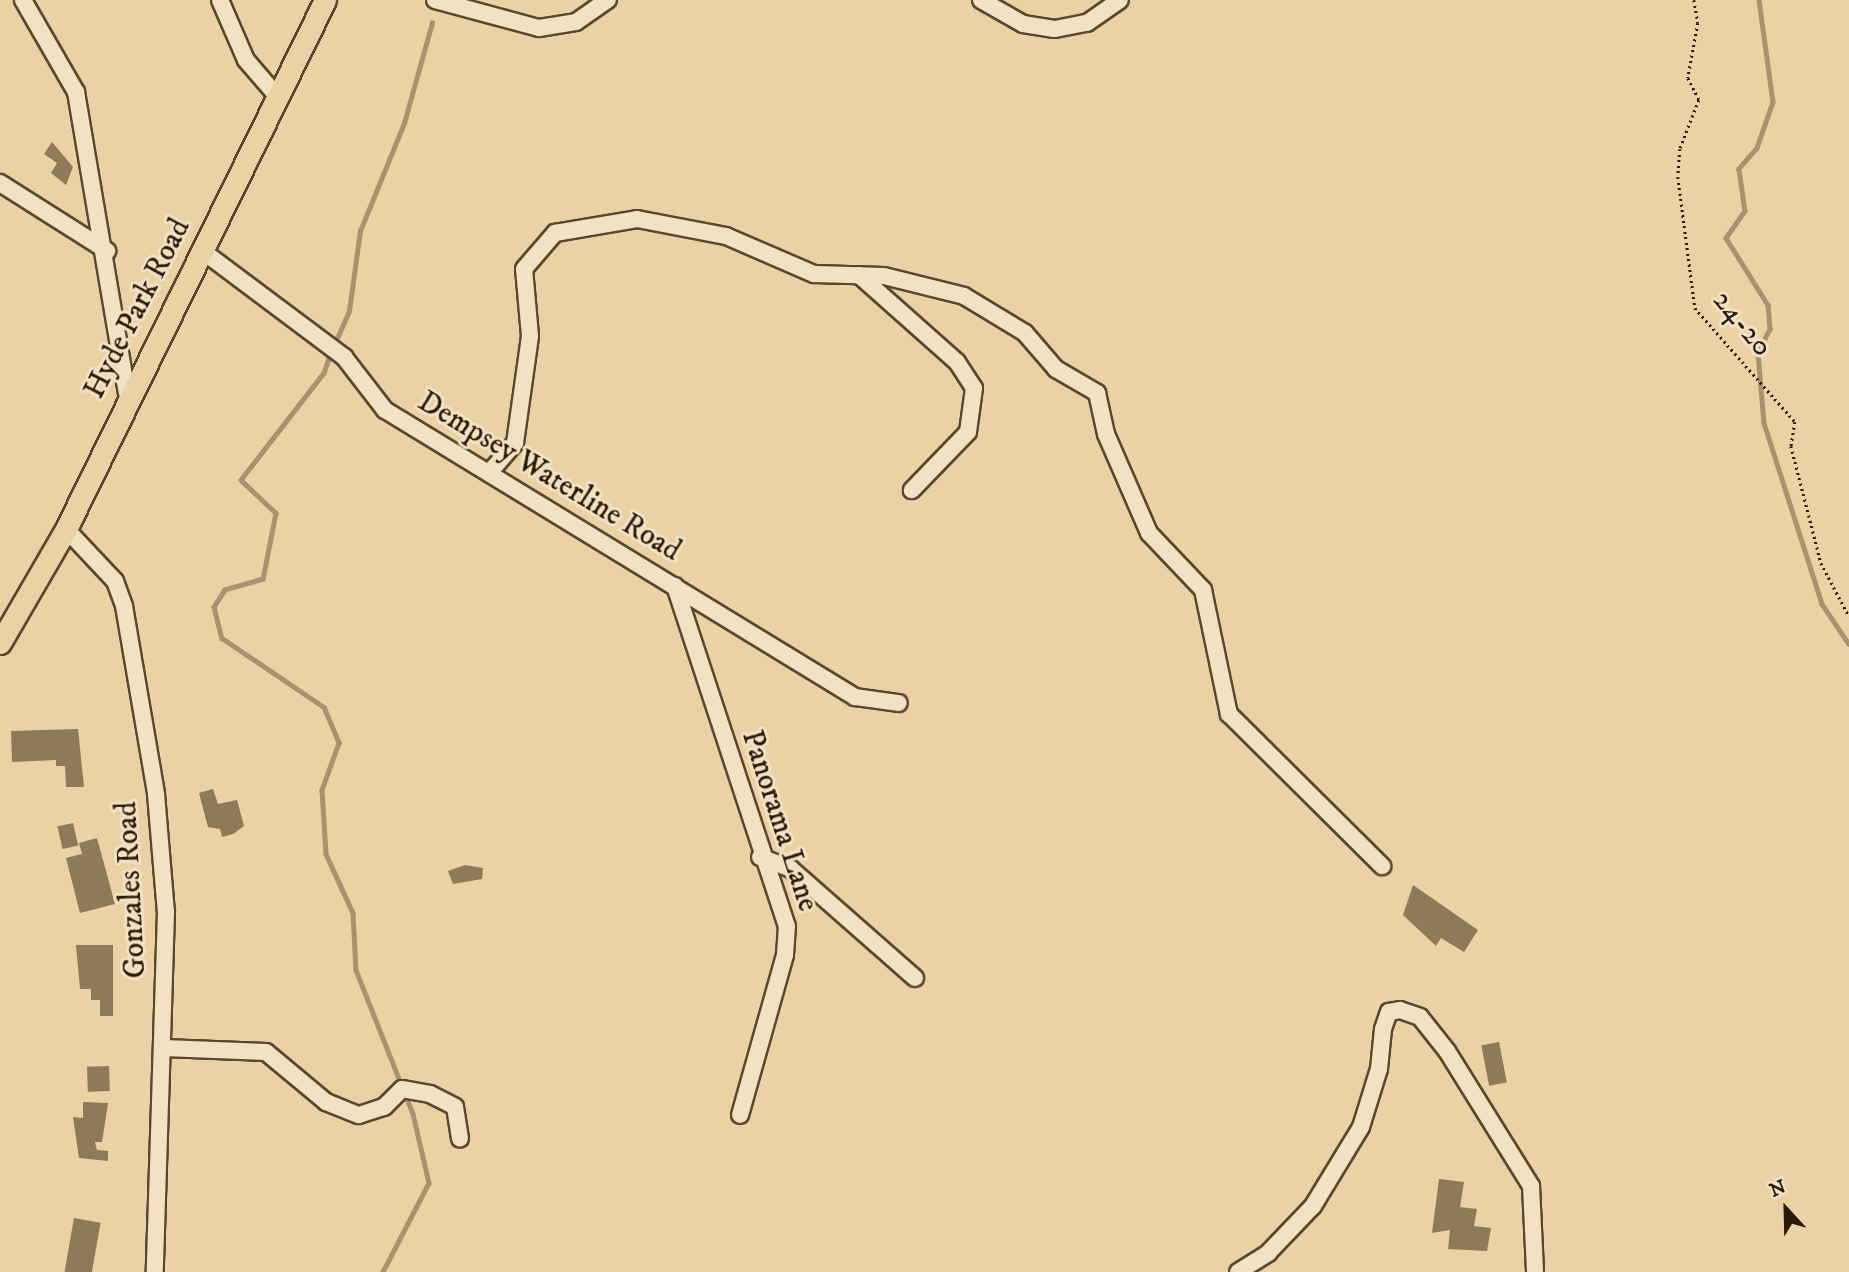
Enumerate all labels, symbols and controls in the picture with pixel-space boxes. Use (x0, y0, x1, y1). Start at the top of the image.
street label: Hyde Park Road (77, 213, 199, 405)
street label: 24-20 (1704, 284, 1780, 364)
street label: Dempsey Waterline Road (411, 384, 687, 570)
street label: Panorama Lane (733, 726, 825, 916)
street label: Gonzales Road (109, 801, 155, 979)
north arrow (1751, 1174, 1821, 1244)
text: N (1766, 1175, 1789, 1203)

